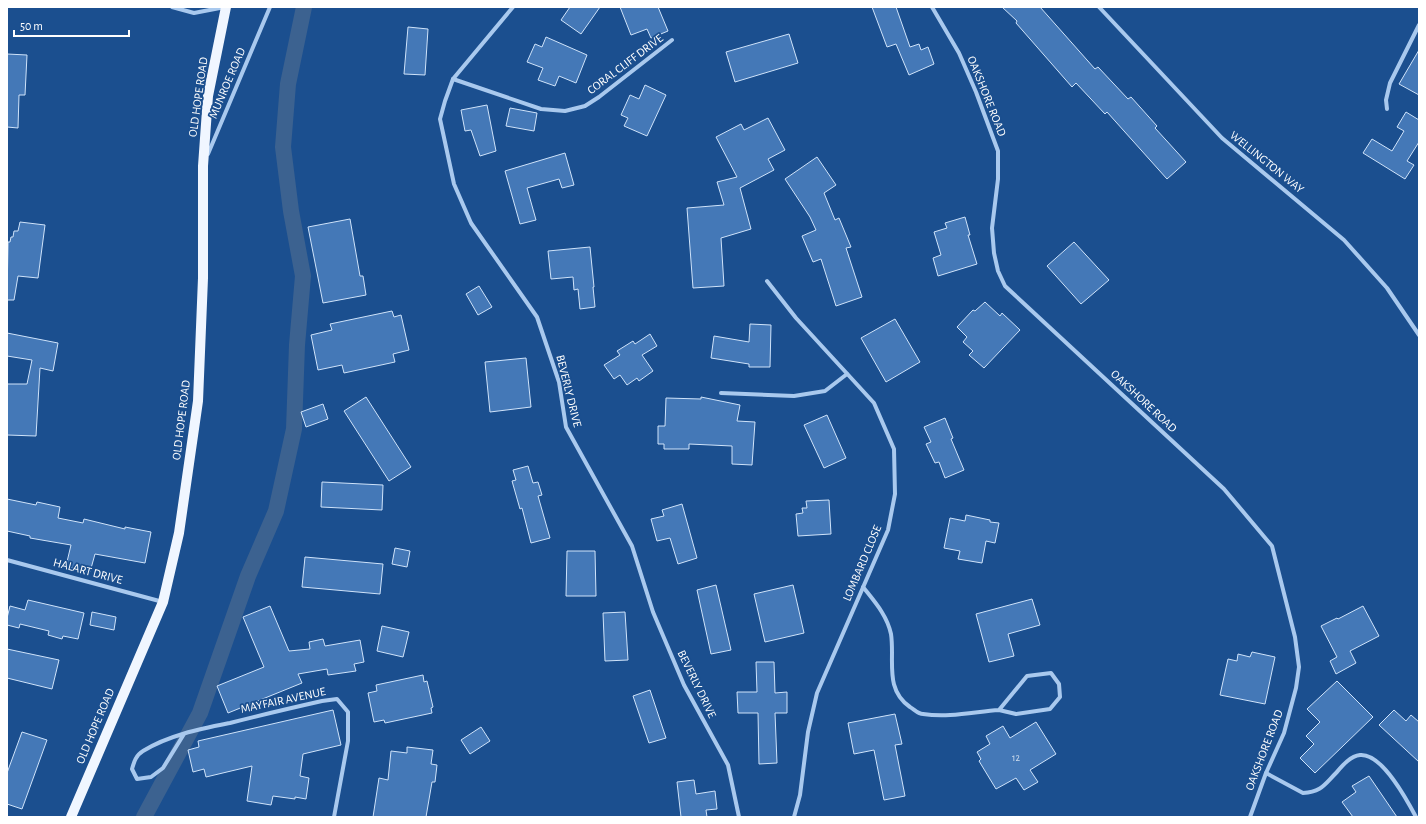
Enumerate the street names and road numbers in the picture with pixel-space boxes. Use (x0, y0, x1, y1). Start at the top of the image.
street label: CORAL CLIFF DRIVE (585, 32, 665, 96)
street label: MUNROE ROAD (207, 46, 247, 120)
street label: OAKSHORE ROAD (965, 54, 1009, 138)
street label: OLD HOPE ROAD (186, 56, 210, 138)
street label: WELLINGTON WAY (1228, 129, 1307, 196)
street label: BEVERLY DRIVE (554, 354, 584, 429)
street label: OAKSHORE ROAD (1109, 368, 1179, 435)
street label: OLD HOPE ROAD (170, 379, 192, 461)
street label: LOMBARD CLOSE (841, 523, 883, 603)
street label: HALART DRIVE (52, 556, 124, 586)
street label: BEVERLY DRIVE (675, 648, 719, 720)
street label: MAYFAIR AVENUE (239, 685, 327, 715)
street label: OLD HOPE ROAD (74, 686, 116, 765)
street label: OAKSHORE ROAD (1243, 708, 1285, 792)

